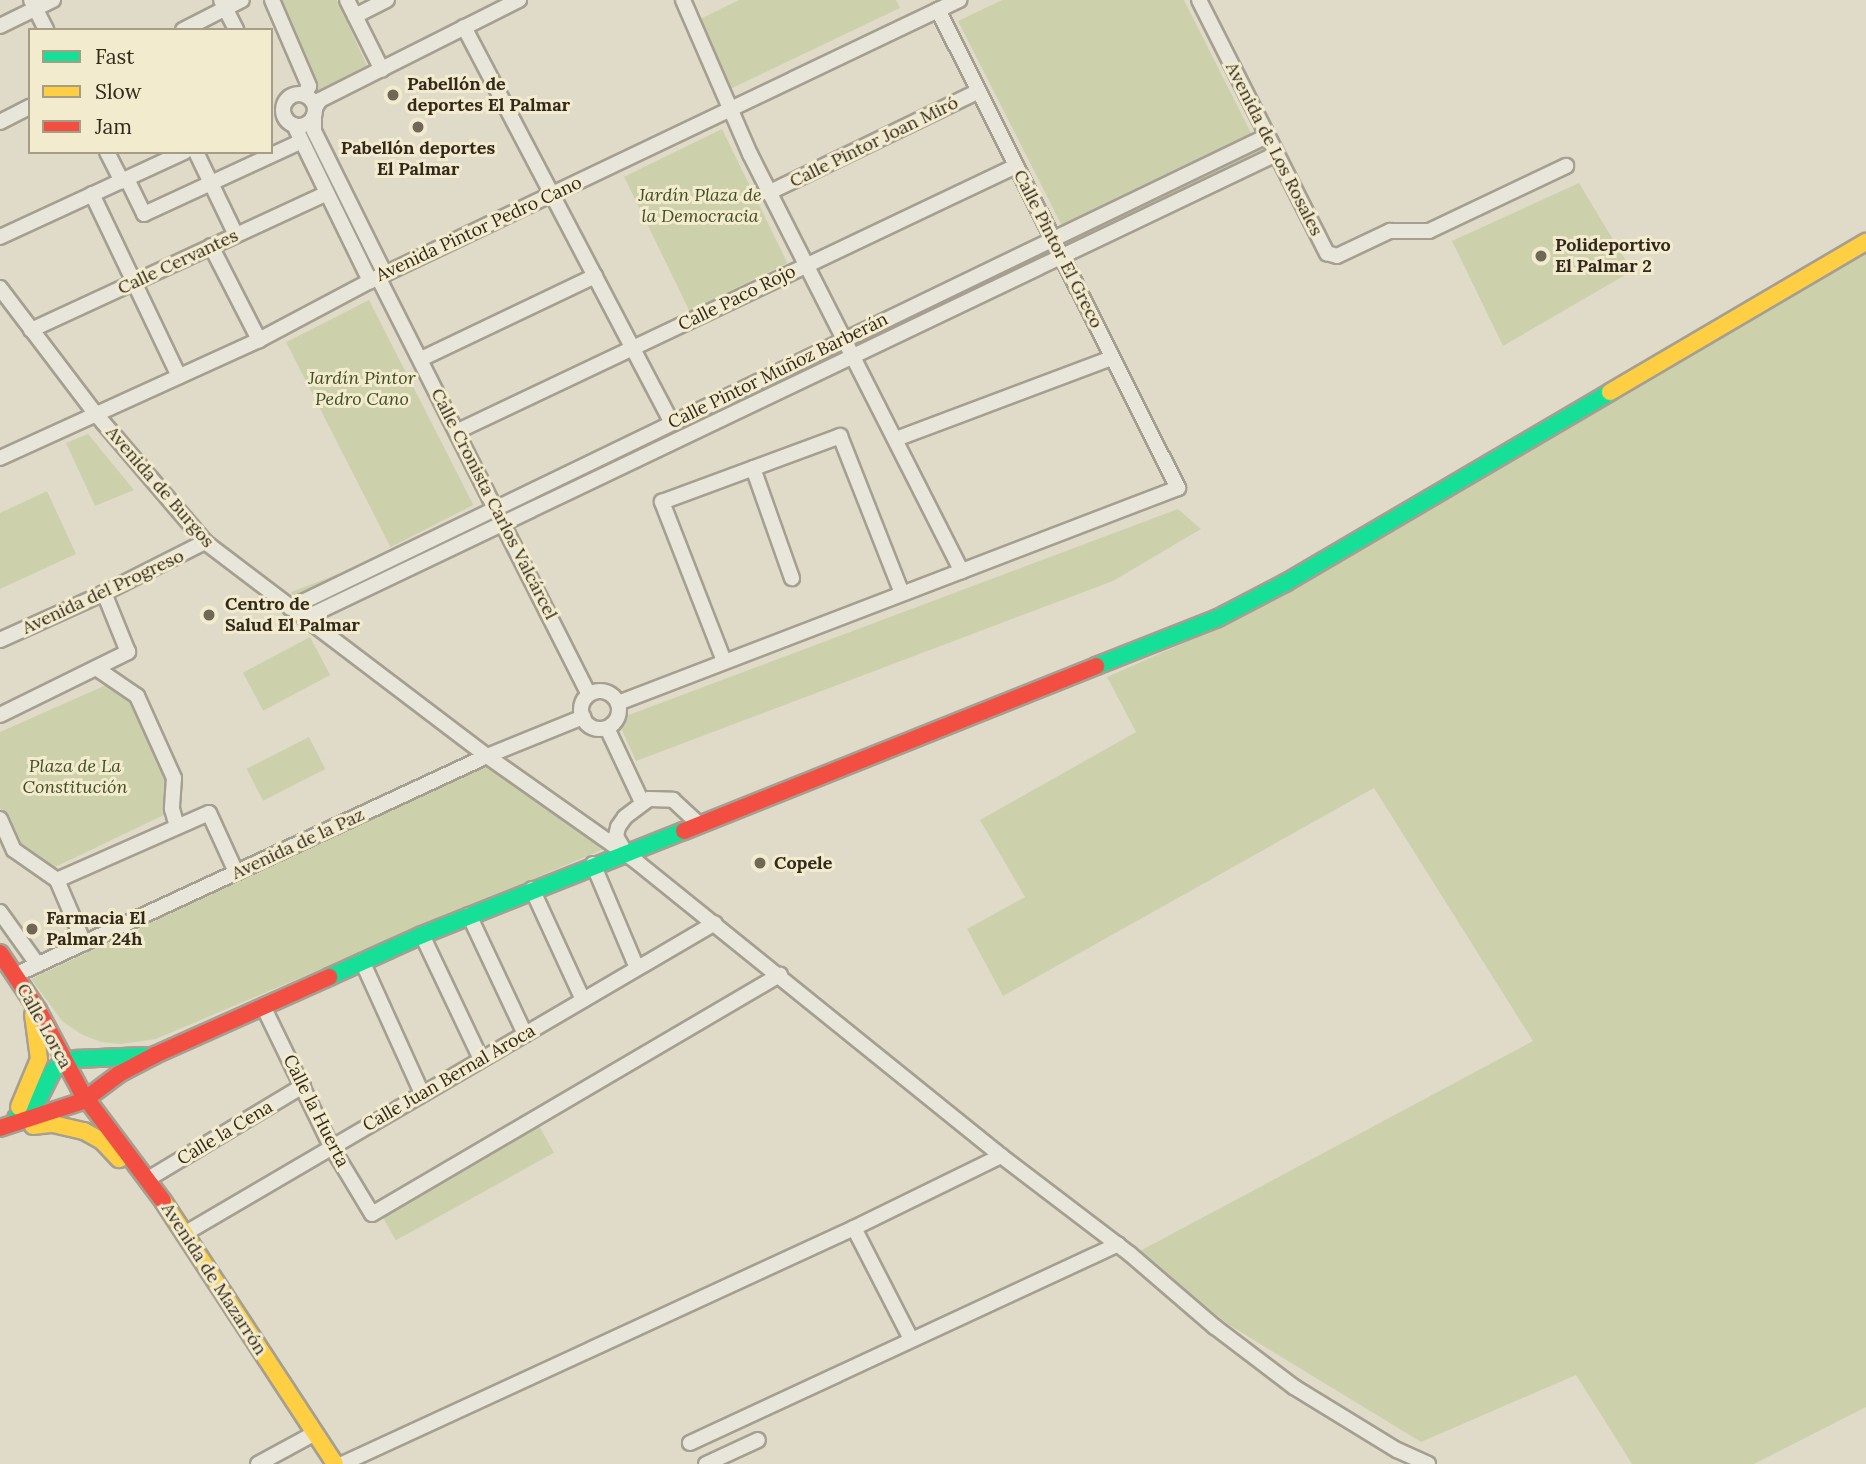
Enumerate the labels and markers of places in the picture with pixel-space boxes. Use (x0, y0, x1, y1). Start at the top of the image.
place label: Pabellón de deportes El Palmar (407, 74, 570, 116)
marker: Pabellón de deportes El Palmar (385, 87, 401, 103)
marker: Pabellón deportes El Palmar (410, 119, 426, 135)
place label: Pabellón deportes El Palmar (341, 138, 495, 180)
place label: Polideportivo El Palmar 2 (1555, 235, 1671, 278)
marker: Polideportivo El Palmar 2 (1533, 248, 1549, 264)
place label: Centro de Salud El Palmar (225, 594, 360, 636)
marker: Centro de Salud El Palmar (199, 605, 219, 625)
place label: Copele (774, 852, 832, 874)
marker: Copele (752, 855, 768, 871)
place label: Farmacia El Palmar 24h (46, 908, 146, 950)
marker: Farmacia El Palmar 24h (24, 921, 40, 937)

